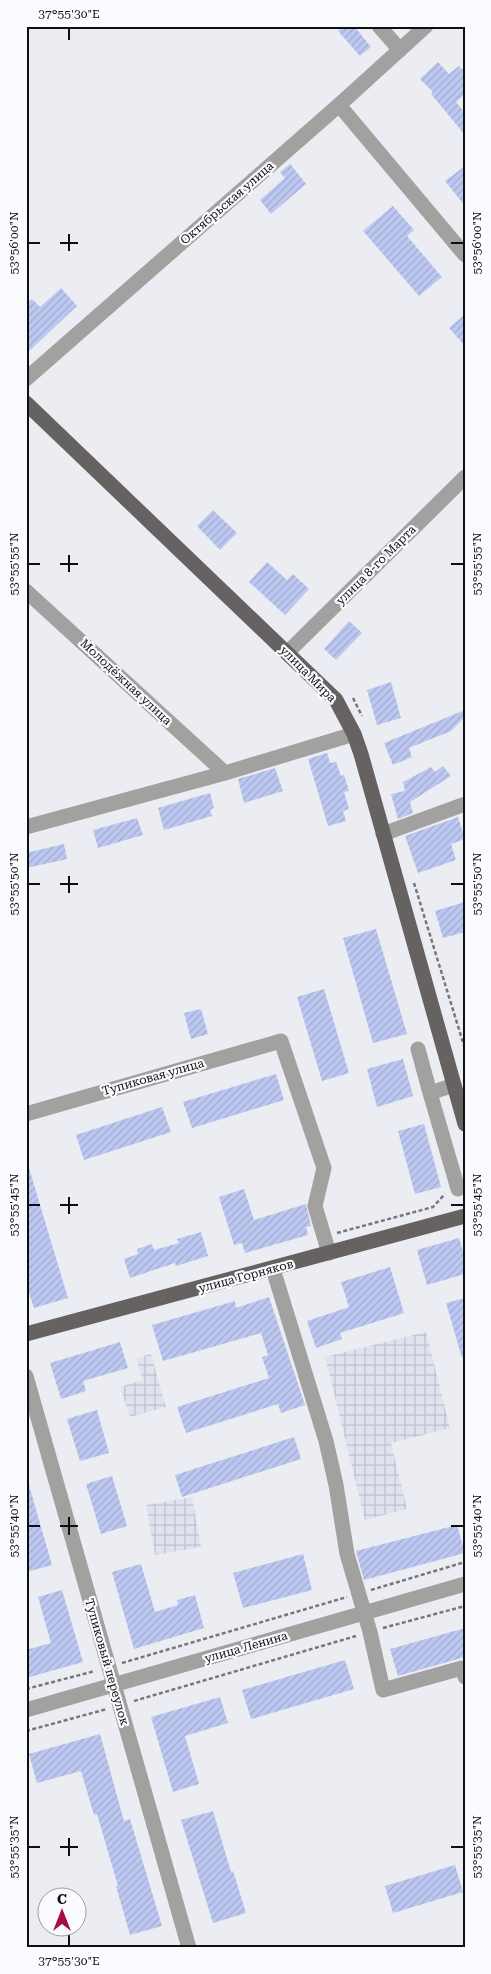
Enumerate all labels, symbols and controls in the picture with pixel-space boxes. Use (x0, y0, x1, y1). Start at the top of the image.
text: 37°55'30"E (38, 7, 100, 21)
street label: Октябрьская улица (177, 158, 277, 247)
text: 53°56'00"N (7, 211, 21, 275)
text: 53°56'00"N (470, 211, 484, 275)
street label: улица 8-го Марта (333, 522, 419, 608)
text: 53°55'55"N (7, 532, 21, 596)
text: 53°55'55"N (470, 532, 484, 596)
street label: Молодёжная улица (78, 636, 175, 728)
street label: улица Мира (277, 643, 339, 705)
text: 53°55'50"N (7, 852, 21, 916)
text: 53°55'50"N (470, 852, 484, 916)
street label: Тупиковая улица (100, 1056, 206, 1098)
text: 53°55'45"N (7, 1173, 21, 1237)
text: 53°55'45"N (470, 1173, 484, 1237)
street label: улица Горняков (197, 1257, 295, 1295)
text: 53°55'40"N (7, 1494, 21, 1558)
text: 53°55'40"N (470, 1494, 484, 1558)
street label: Тупиковый переулок (82, 1597, 132, 1727)
street label: улица Ленина (203, 1628, 290, 1666)
text: 53°55'35"N (7, 1815, 21, 1879)
text: 53°55'35"N (470, 1815, 484, 1879)
north arrow (38, 1886, 88, 1936)
text: С (57, 1891, 67, 1907)
text: 37°55'30"E (38, 1954, 100, 1968)

